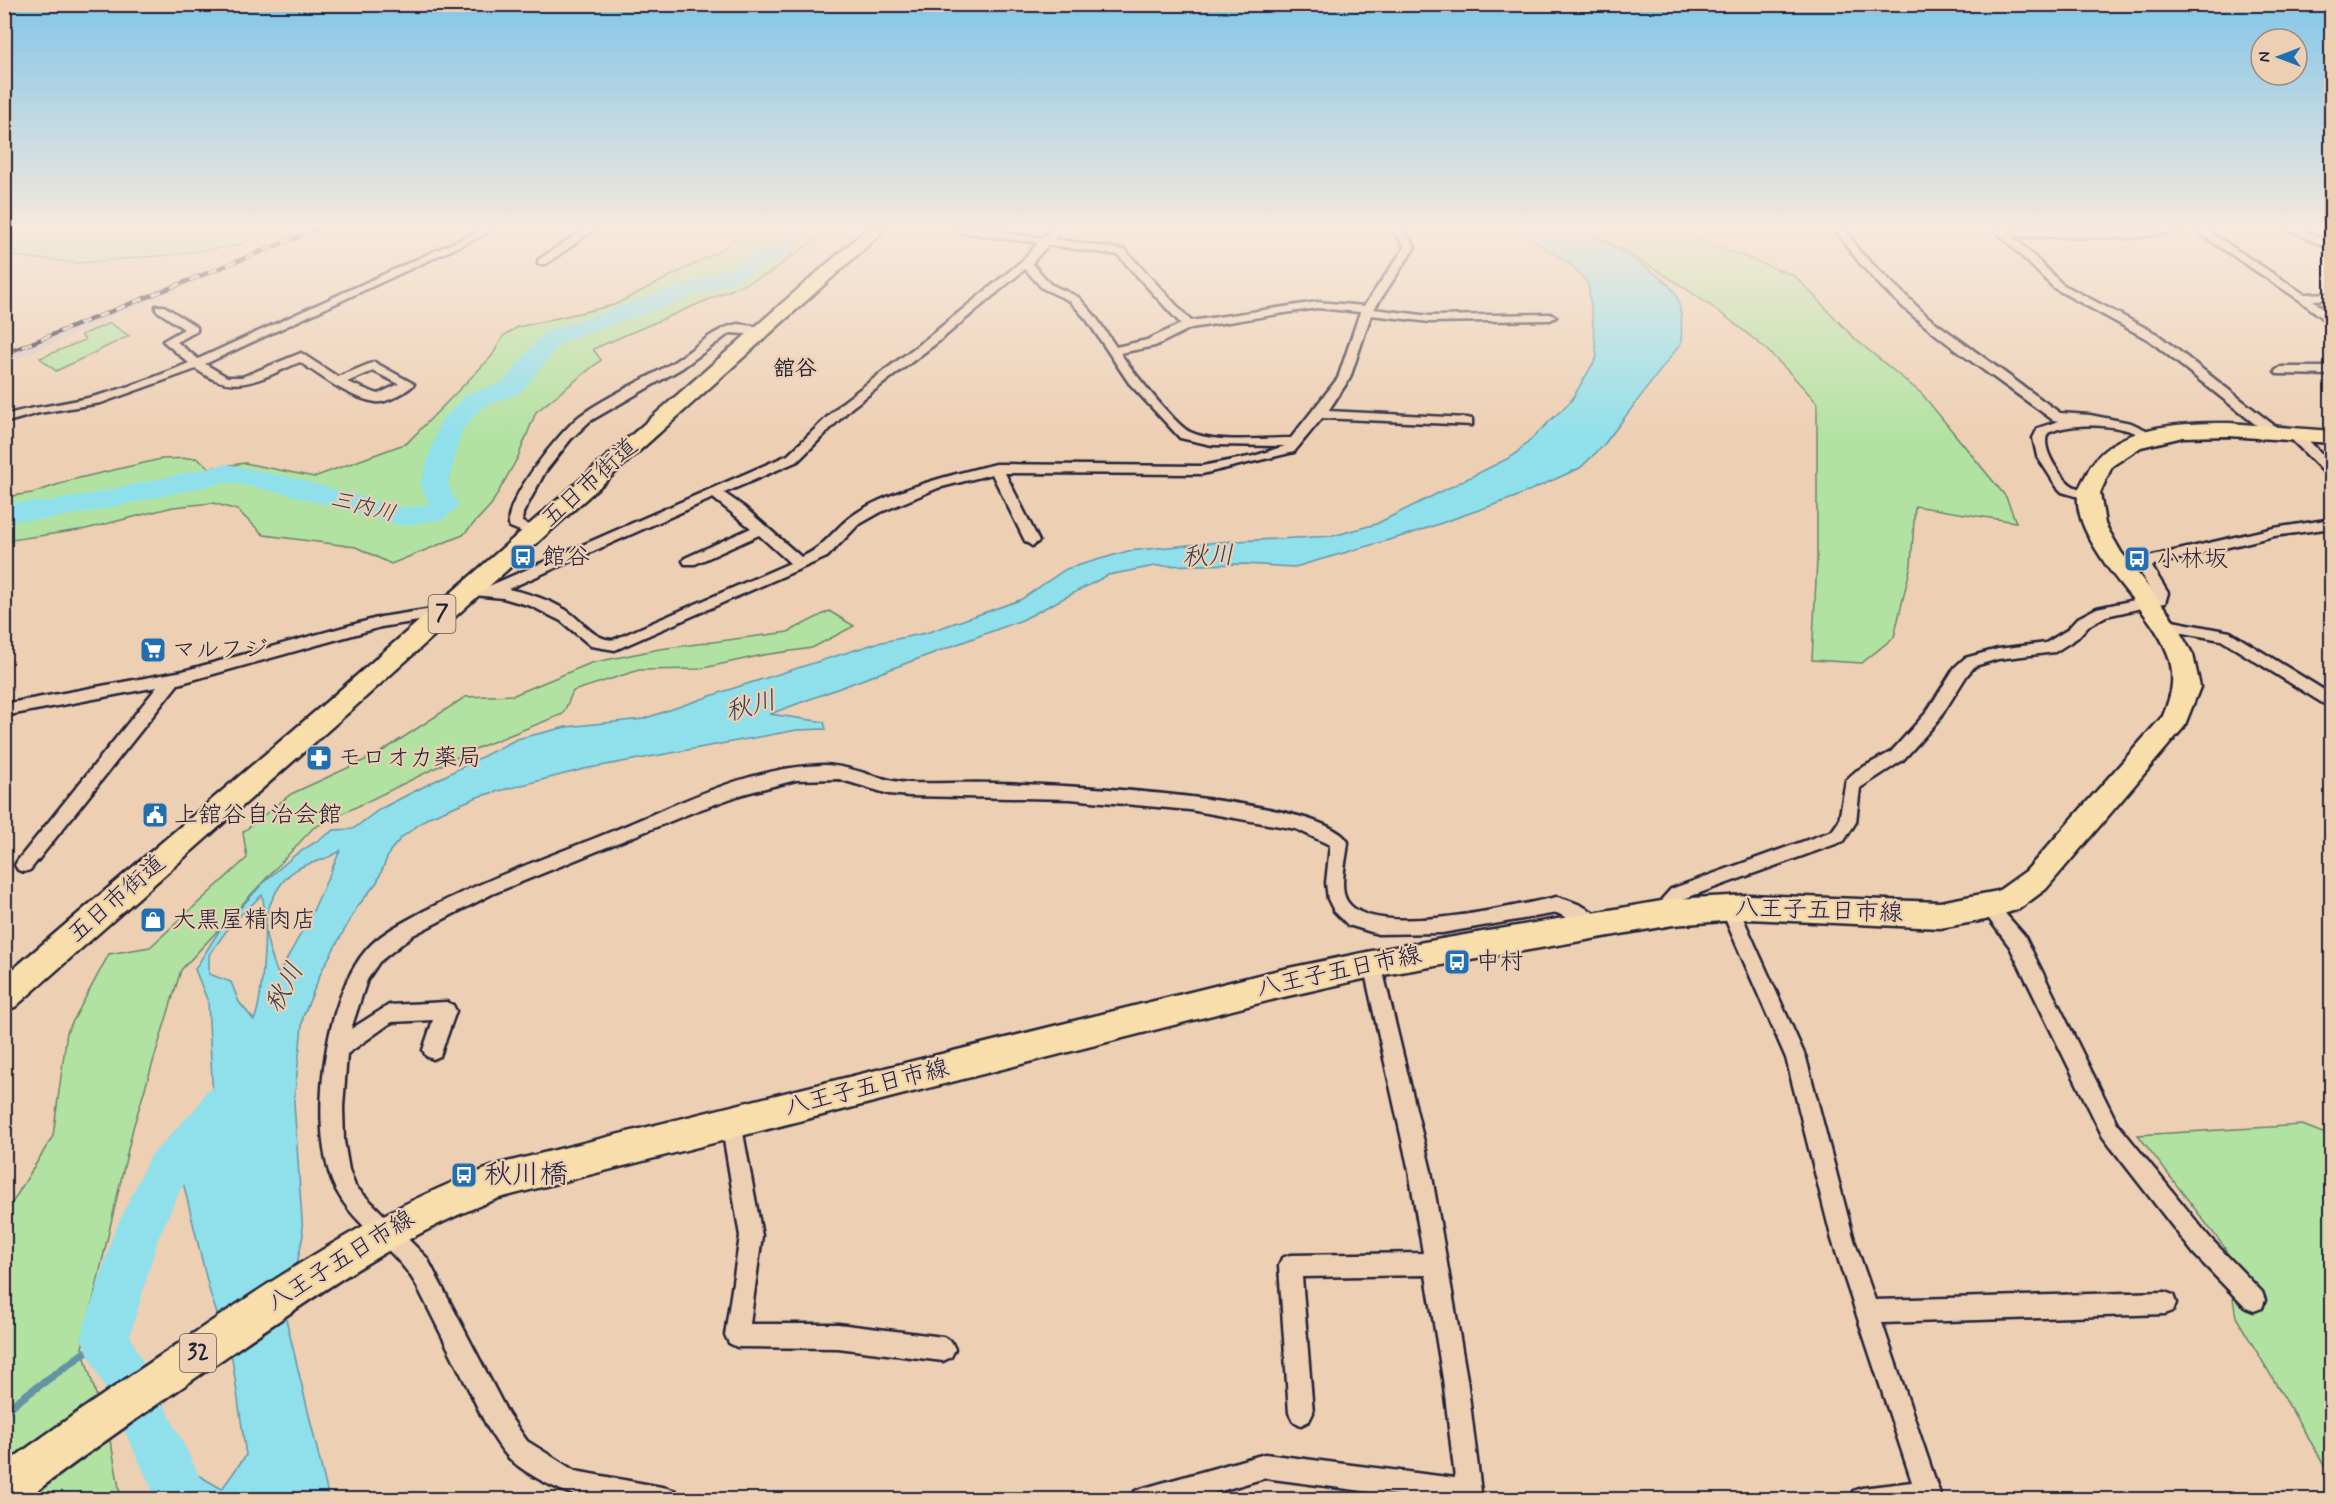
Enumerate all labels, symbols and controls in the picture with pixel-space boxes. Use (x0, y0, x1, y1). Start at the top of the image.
north arrow (2249, 27, 2309, 87)
text: N (2255, 52, 2276, 62)
district label: 舘谷 (773, 355, 817, 383)
street label: 五日市街道 (535, 431, 645, 535)
water label: 三内川 (328, 485, 398, 529)
water label: 秋川 (1181, 539, 1235, 575)
bus stop icon: 館谷 (508, 542, 538, 572)
place label: 館谷 (542, 542, 590, 573)
bus stop icon: 小林坂 (2122, 544, 2152, 574)
place label: 小林坂 (2156, 544, 2228, 575)
road number: 7 (428, 595, 456, 633)
supermarket icon: マルフジ (138, 635, 168, 665)
place label: マルフジ (172, 635, 268, 666)
water label: 秋川 (721, 684, 781, 730)
pharmacy icon: モロオカ薬局 (304, 743, 334, 773)
place label: モロオカ薬局 (338, 743, 482, 774)
public building icon: 上舘谷自治会館 (140, 800, 170, 830)
place label: 上舘谷自治会館 (174, 800, 342, 831)
street label: 五日市街道 (62, 848, 172, 950)
street label: 八王子五日市線 (1735, 893, 1903, 929)
shop icon: 大黒屋精肉店 (138, 905, 168, 935)
place label: 大黒屋精肉店 (172, 905, 316, 936)
street label: 八王子五日市線 (1254, 939, 1424, 1005)
bus stop icon: 中村 (1442, 947, 1472, 977)
place label: 中村 (1476, 947, 1524, 978)
water label: 秋川 (258, 957, 312, 1019)
street label: 八王子五日市線 (782, 1053, 952, 1123)
place label: 秋川橋 (484, 1157, 568, 1194)
bus stop icon: 秋川橋 (449, 1160, 479, 1190)
street label: 八王子五日市線 (262, 1203, 420, 1319)
road number: 32 (180, 1334, 216, 1372)

